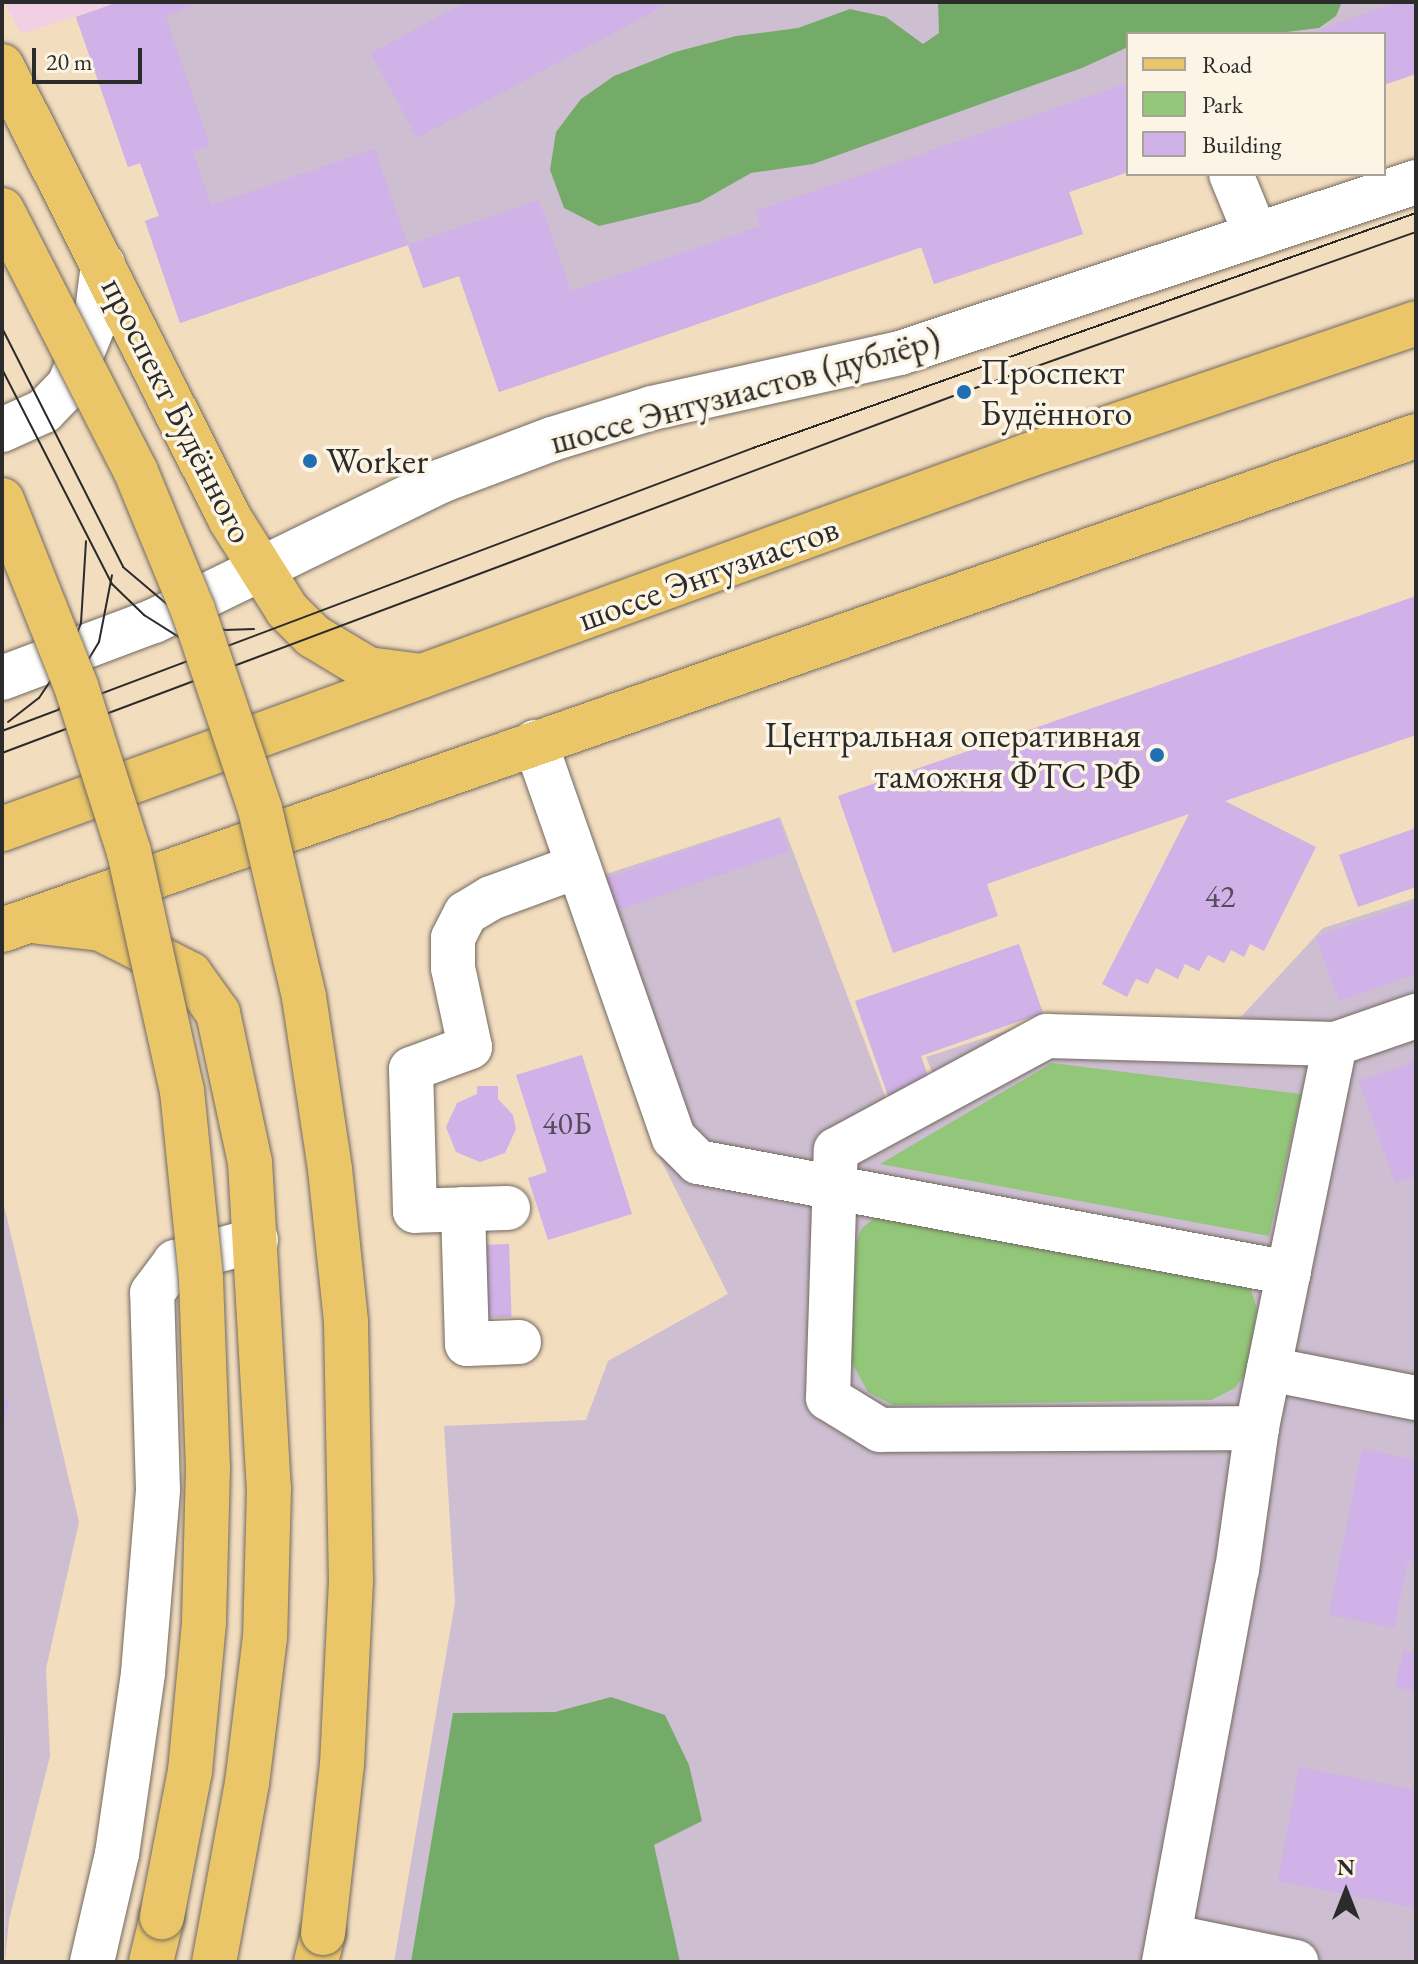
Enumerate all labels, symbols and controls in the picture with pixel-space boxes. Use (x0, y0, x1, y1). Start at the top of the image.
scale bar (36, 32, 146, 82)
legend (1126, 32, 1386, 176)
text: 20 m (46, 46, 93, 77)
text: Road (1202, 49, 1252, 80)
text: Park (1202, 89, 1243, 120)
text: Building (1202, 129, 1282, 160)
street label: проспект Будённого (92, 270, 264, 550)
street label: шоссе Энтузиастов (дублёр) (545, 317, 945, 463)
place label: Проспект Будённого (980, 349, 1132, 434)
marker: Проспект Будённого (955, 383, 973, 401)
place label: Worker (326, 439, 428, 483)
marker: Worker (301, 452, 319, 470)
street label: шоссе Энтузиастов (572, 506, 844, 640)
place label: Центральная оперативная таможня ФТС РФ (765, 712, 1141, 797)
marker: Центральная оперативная таможня ФТС РФ (1148, 746, 1166, 764)
house number: 42 (1205, 877, 1235, 915)
house number: 40Б (542, 1104, 592, 1142)
north arrow (1306, 1852, 1386, 1932)
text: N (1337, 1853, 1355, 1882)

